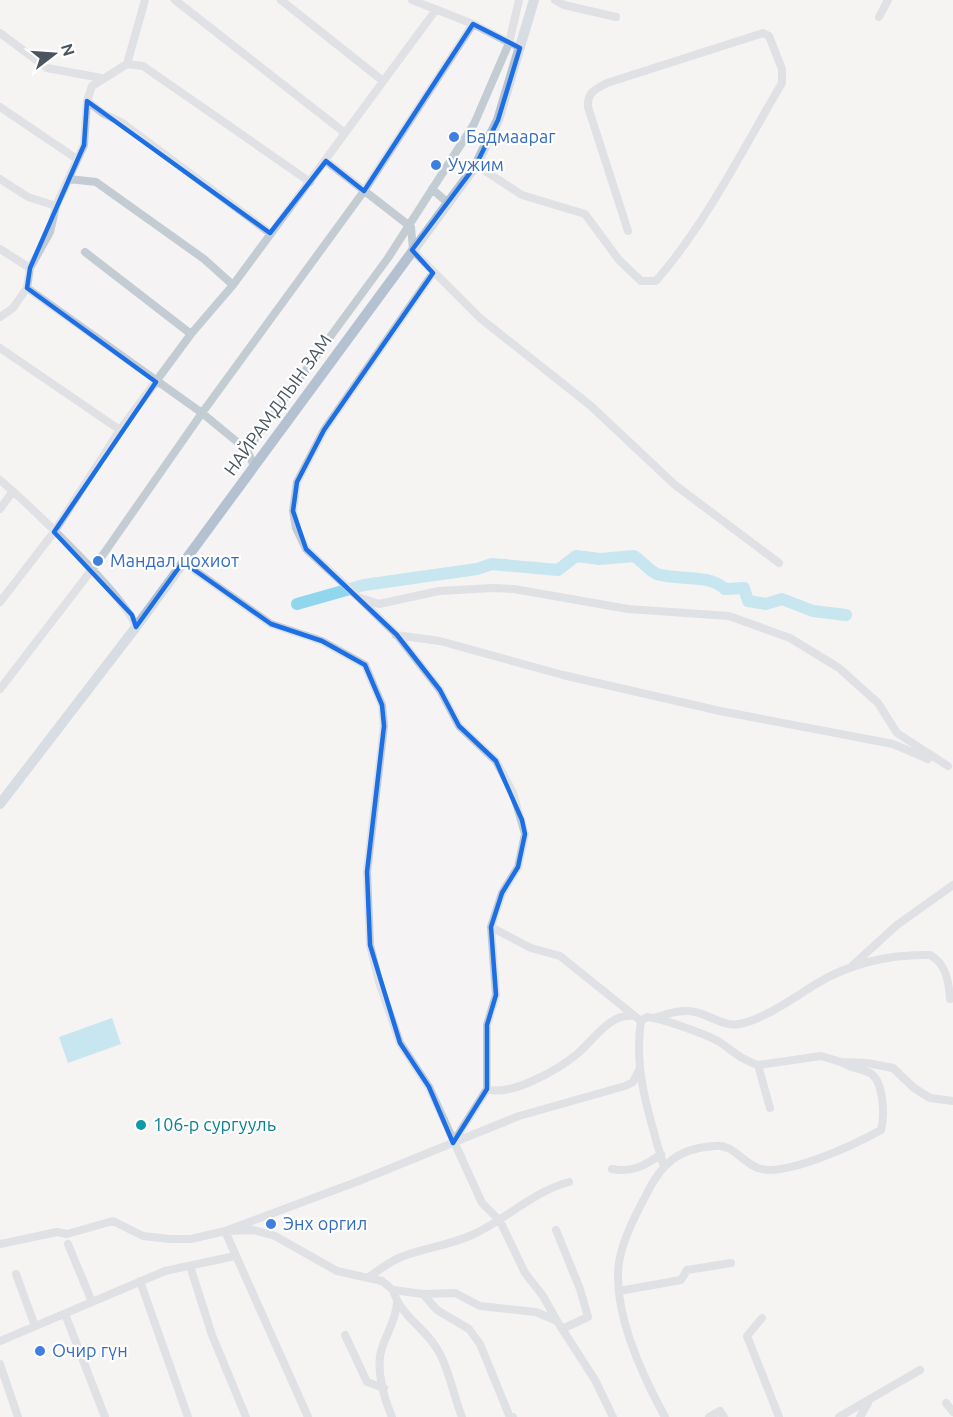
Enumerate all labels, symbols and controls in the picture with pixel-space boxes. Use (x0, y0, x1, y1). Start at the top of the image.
north arrow (24, 24, 84, 84)
text: N (58, 41, 79, 58)
place label: Бадмаараг (466, 126, 556, 146)
marker: Бадмаараг (447, 130, 461, 144)
place label: Уужим (448, 154, 504, 174)
marker: Уужим (429, 158, 443, 172)
street label: НАЙРАМДЛЫН ЗАМ (219, 330, 335, 479)
place label: Мандал цохиот (110, 550, 239, 570)
marker: Мандал цохиот (91, 554, 105, 568)
place label: 106-р сургууль (153, 1114, 276, 1134)
marker: 106-р сургууль (134, 1118, 148, 1132)
place label: Энх оргил (283, 1213, 367, 1233)
marker: Энх оргил (264, 1217, 278, 1231)
place label: Очир гүн (52, 1340, 128, 1360)
marker: Очир гүн (33, 1344, 47, 1358)

